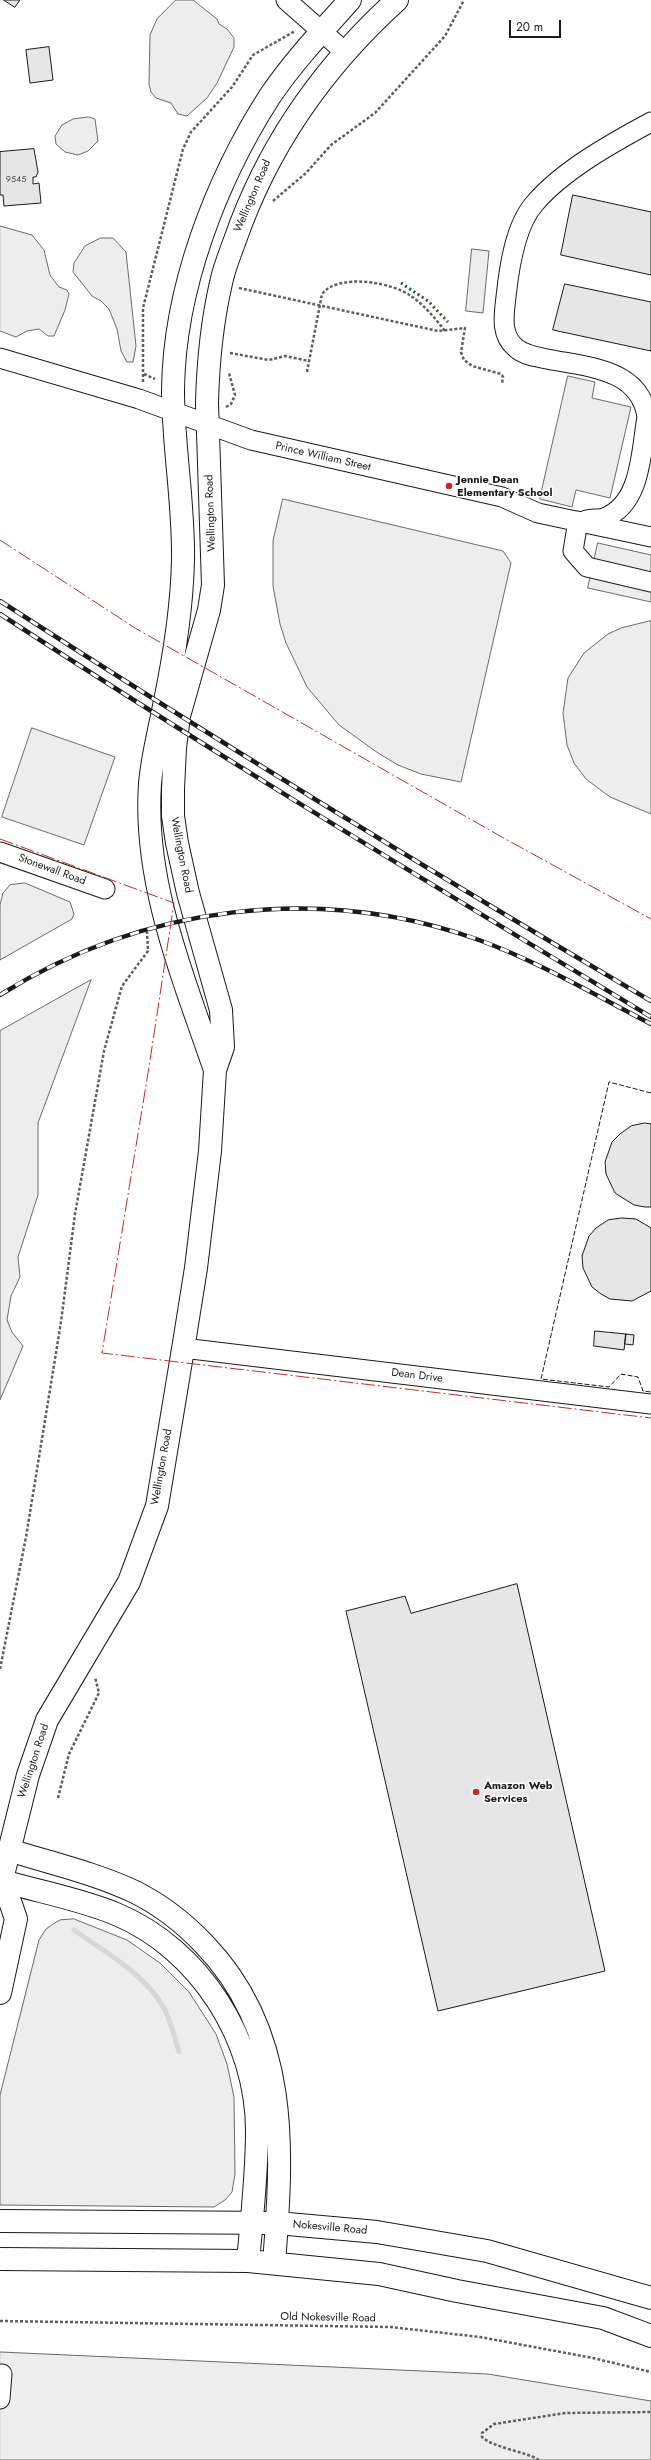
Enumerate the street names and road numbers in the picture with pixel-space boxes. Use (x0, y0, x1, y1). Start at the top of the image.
street label: Wellington Road (232, 158, 274, 234)
street label: Prince William Street (274, 440, 372, 474)
street label: Wellington Road (203, 474, 219, 552)
street label: Wellington Road (167, 816, 195, 894)
street label: Stonewall Road (16, 852, 88, 888)
street label: Dean Drive (390, 1366, 444, 1386)
street label: Wellington Road (149, 1428, 175, 1506)
street label: Wellington Road (16, 1722, 52, 1800)
street label: Nokesville Road (292, 2218, 368, 2238)
street label: Old Nokesville Road (280, 2311, 376, 2325)

